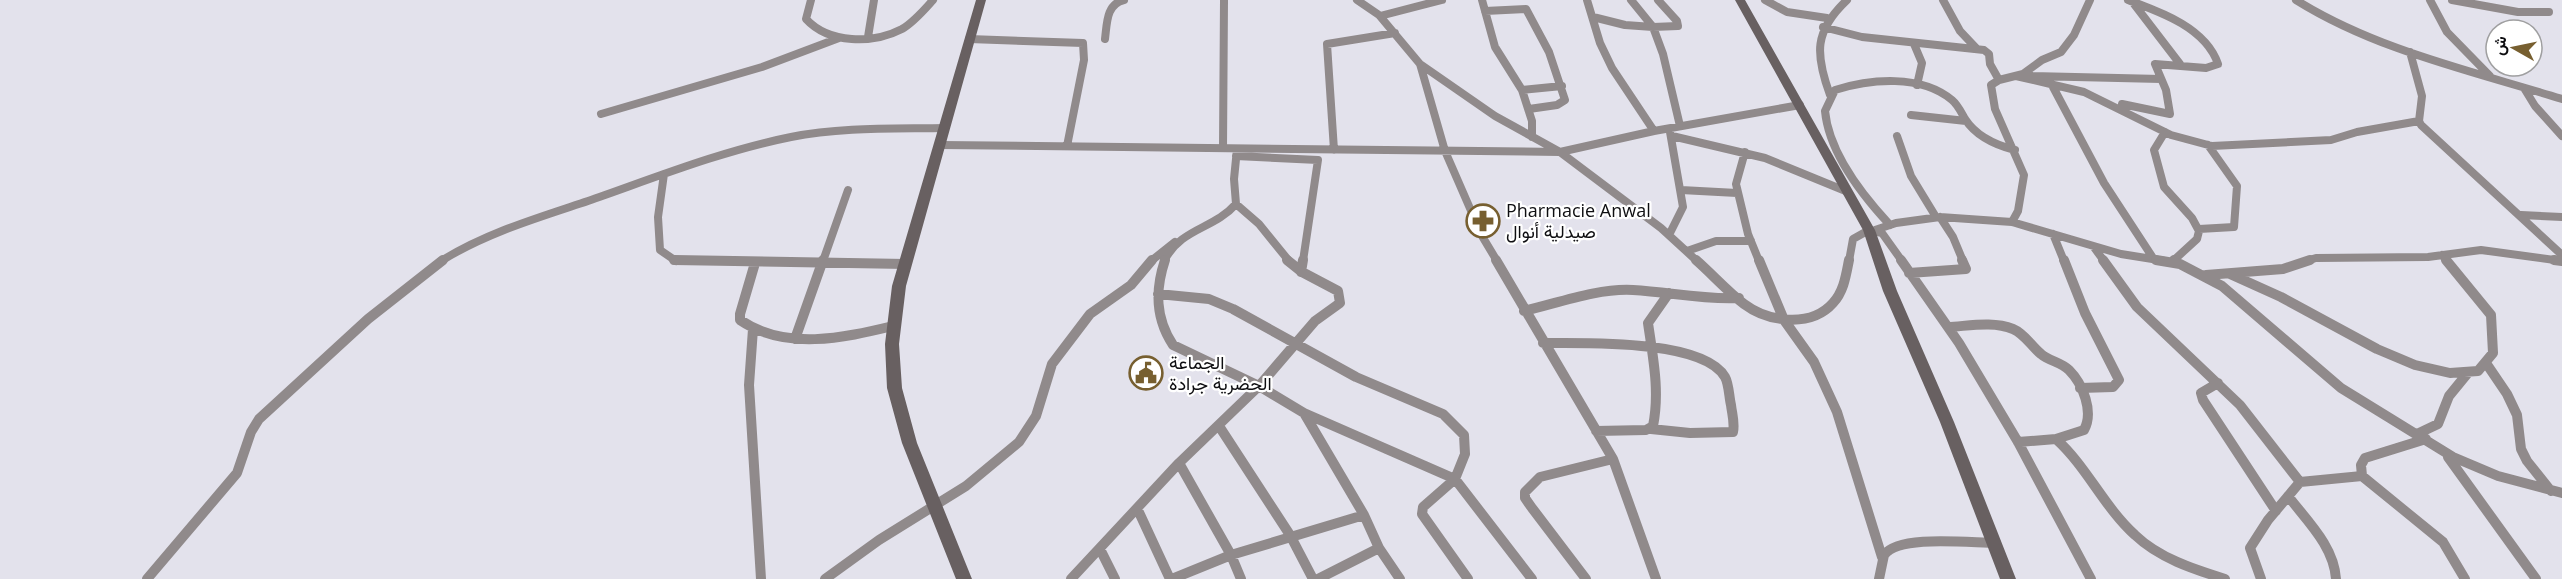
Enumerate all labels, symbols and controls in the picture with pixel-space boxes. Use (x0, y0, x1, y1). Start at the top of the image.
north arrow (2484, 18, 2544, 78)
text: ش (2487, 34, 2512, 57)
place label: Pharmacie Anwal صيدلية أنوال (1506, 198, 1651, 243)
pharmacy icon: Pharmacie Anwal صيدلية أنوال (1465, 203, 1501, 239)
place label: الجماعة الحضرية جرادة (1169, 350, 1272, 395)
public building icon: الجماعة الحضرية جرادة (1128, 355, 1164, 391)

